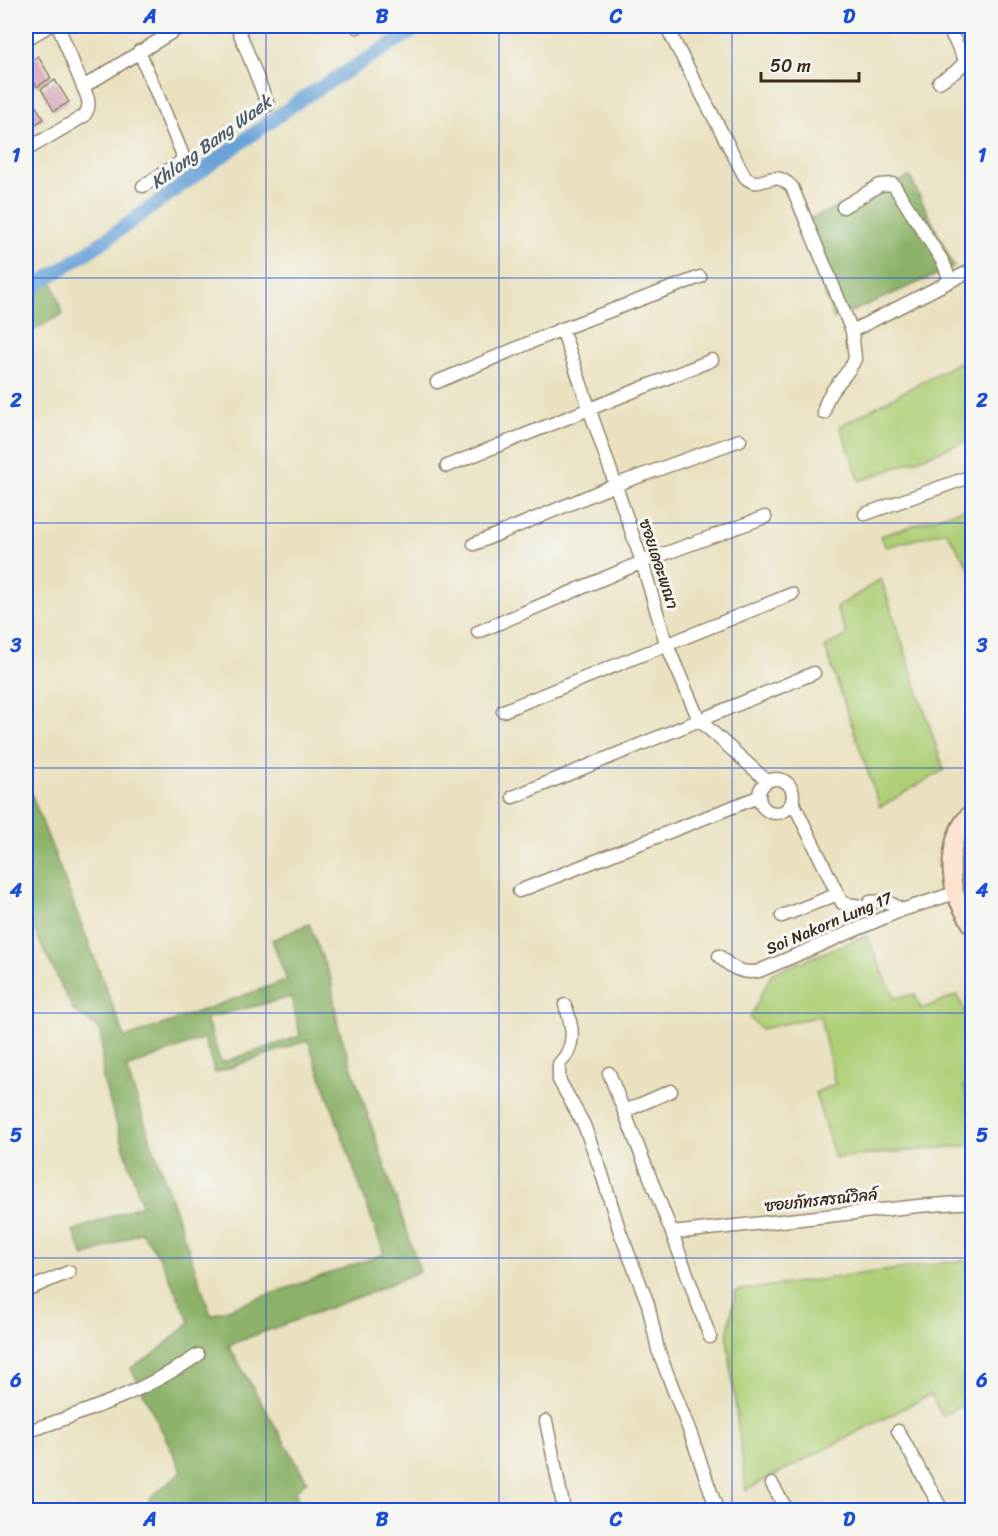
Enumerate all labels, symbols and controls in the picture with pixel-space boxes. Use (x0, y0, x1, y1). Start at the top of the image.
text: A (142, 0, 157, 34)
text: B (376, 0, 389, 34)
text: C (609, 0, 623, 34)
text: D (843, 0, 856, 34)
scale bar (761, 45, 858, 83)
text: 50 m (770, 50, 811, 82)
water label: Khlong Bang Waek (143, 85, 281, 197)
text: 1 (12, 138, 21, 173)
text: 1 (978, 138, 987, 173)
text: 2 (9, 383, 22, 418)
text: 2 (975, 383, 988, 418)
street label: ซอยเดอะพณา (631, 515, 687, 613)
text: 3 (10, 628, 22, 663)
text: 3 (976, 628, 988, 663)
text: 4 (9, 873, 23, 908)
text: 4 (975, 873, 989, 908)
street label: Soi Nakorn Lung 17 (761, 883, 898, 963)
text: 5 (10, 1118, 22, 1153)
text: 5 (976, 1118, 988, 1153)
street label: ซอยภัทรสรณ์วิลล์ (763, 1179, 882, 1220)
text: 6 (9, 1363, 22, 1398)
text: 6 (975, 1363, 988, 1398)
text: A (142, 1502, 157, 1536)
text: B (376, 1502, 389, 1536)
text: C (609, 1502, 623, 1536)
text: D (843, 1502, 856, 1536)

